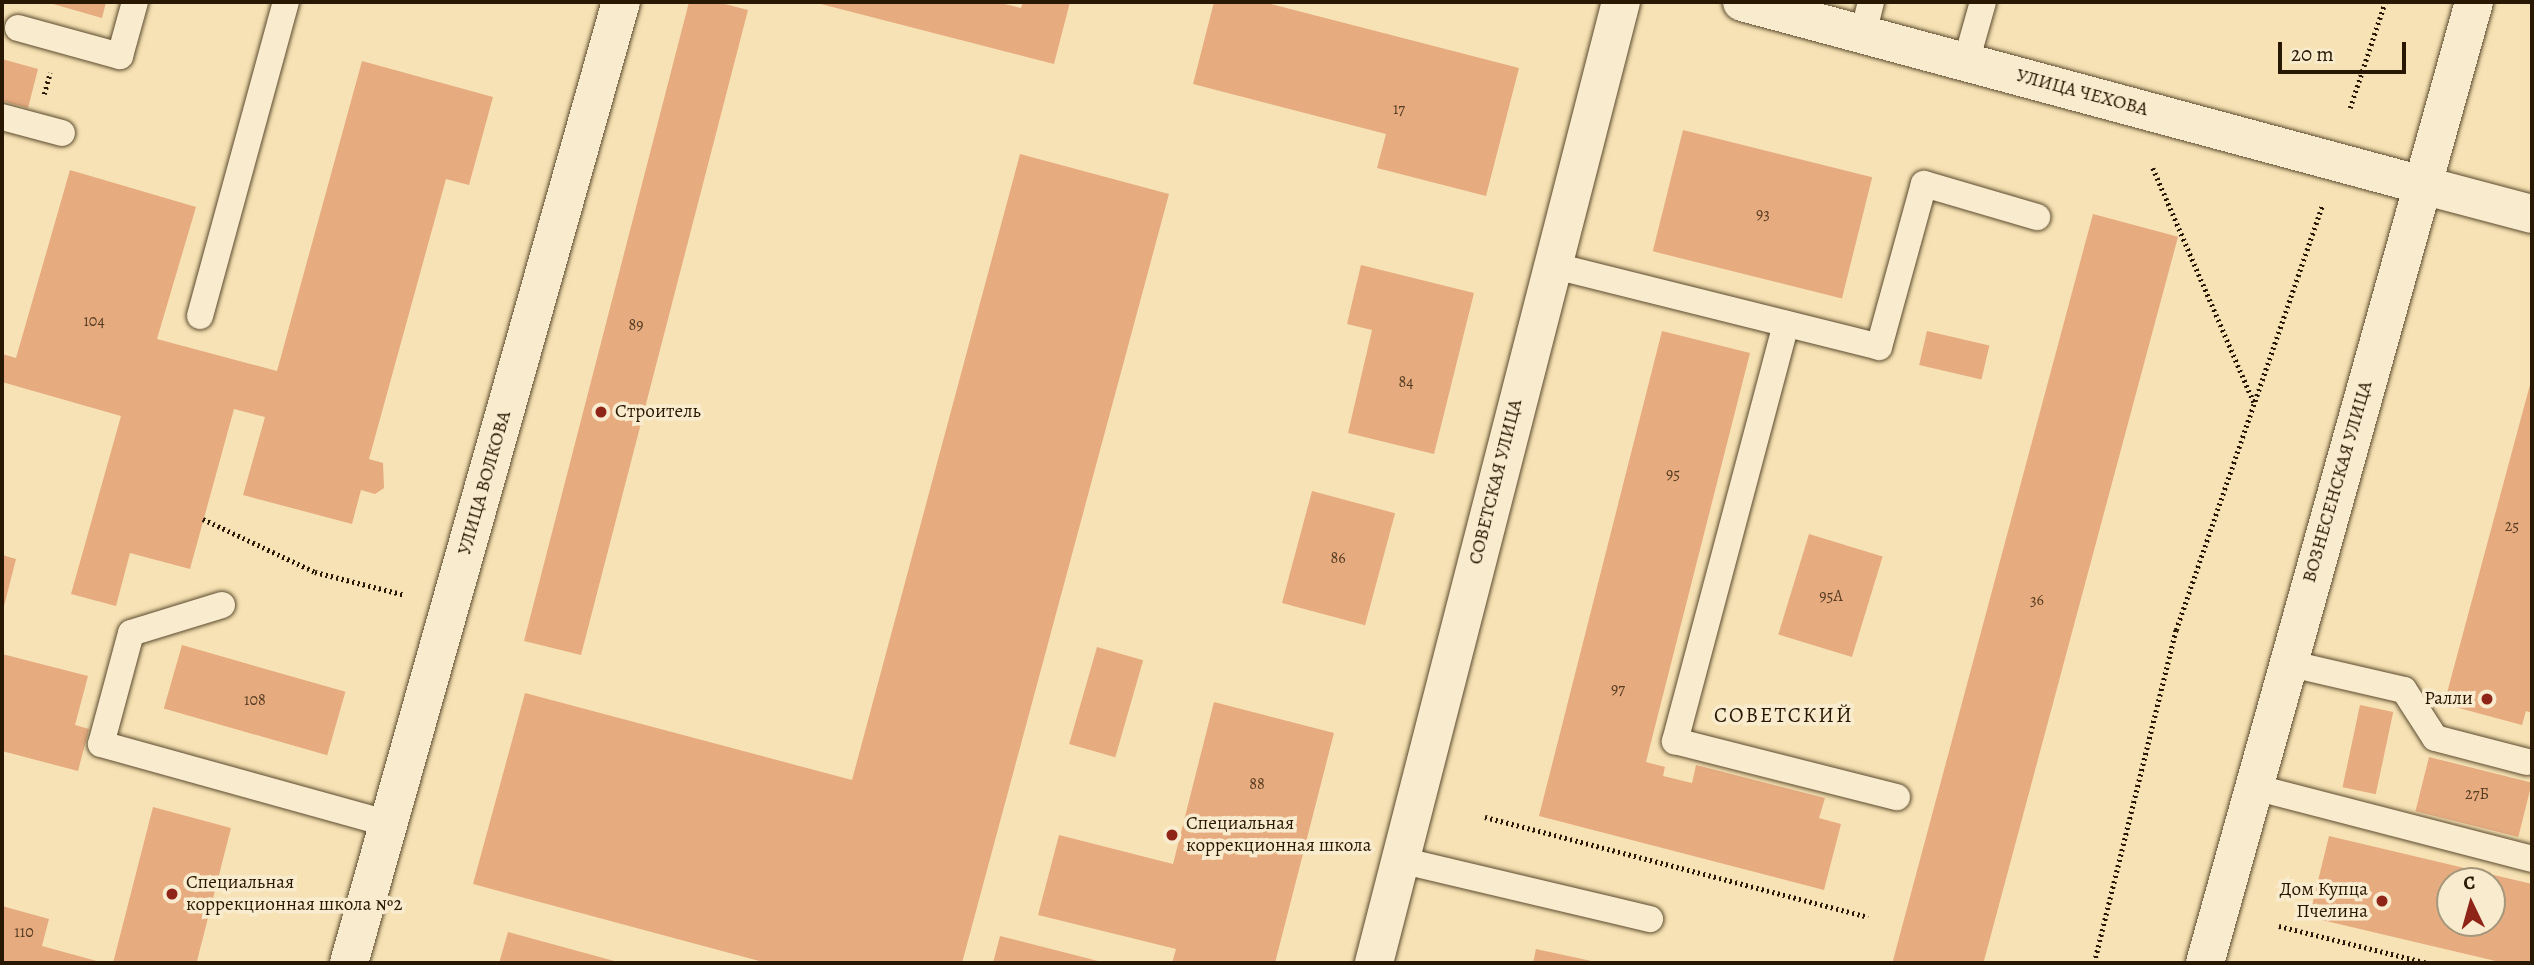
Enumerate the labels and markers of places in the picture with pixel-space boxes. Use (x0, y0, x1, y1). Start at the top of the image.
place label: Строитель (615, 401, 701, 423)
marker: Строитель (593, 404, 609, 420)
place label: Ралли (2424, 688, 2473, 710)
marker: Ралли (2479, 691, 2495, 707)
place label: Специальная коррекционная школа (1186, 813, 1372, 857)
marker: Специальная коррекционная школа (1164, 827, 1180, 843)
place label: Специальная коррекционная школа №2 (186, 872, 402, 916)
place label: Дом Купца Пчелина (2279, 879, 2368, 923)
marker: Специальная коррекционная школа №2 (164, 886, 180, 902)
marker: Дом Купца Пчелина (2374, 893, 2390, 909)

